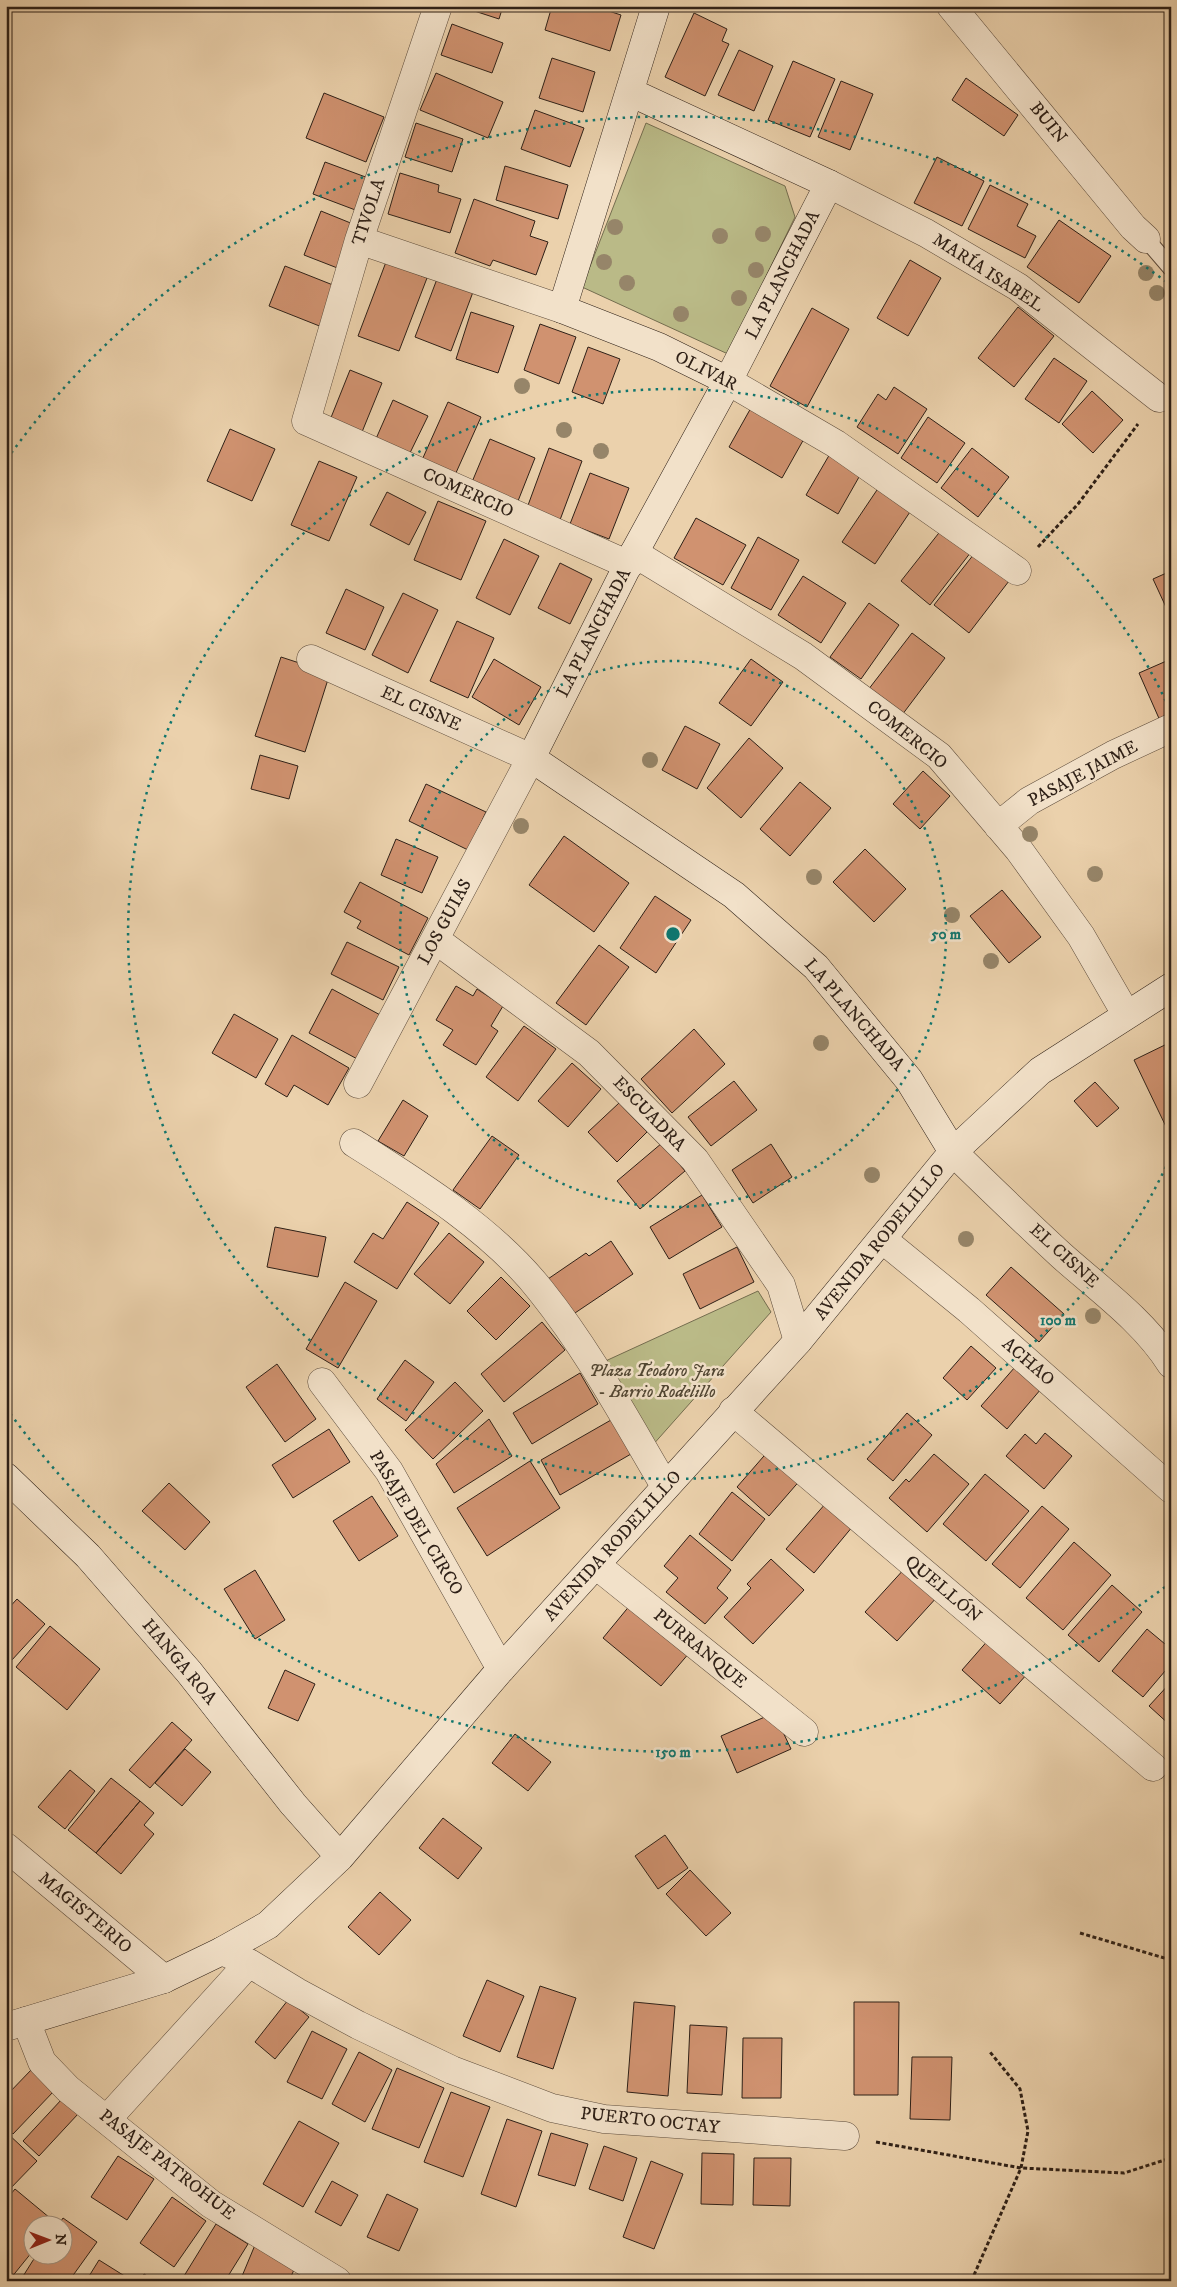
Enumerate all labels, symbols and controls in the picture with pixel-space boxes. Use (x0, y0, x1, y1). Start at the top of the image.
street label: BUIN (1025, 98, 1072, 149)
street label: TIVOLA (348, 175, 390, 248)
street label: LA PLANCHADA (741, 206, 825, 343)
street label: MARÍA ISABEL (928, 228, 1048, 317)
street label: OLIVAR (671, 346, 741, 396)
street label: COMERCIO (419, 463, 517, 523)
street label: LA PLANCHADA (552, 564, 636, 701)
street label: EL CISNE (377, 681, 465, 737)
street label: COMERCIO (862, 696, 952, 774)
street label: PASAJE JAIME (1024, 736, 1142, 812)
street label: LOS GUIAS (413, 875, 477, 969)
centre of rings (664, 925, 682, 943)
text: 50 m (930, 925, 962, 944)
street label: LA PLANCHADA (799, 954, 909, 1076)
street label: ESCUADRA (608, 1072, 691, 1156)
street label: AVENIDA RODELILLO (810, 1159, 950, 1325)
street label: EL CISNE (1025, 1219, 1103, 1293)
text: 100 m (1040, 1311, 1077, 1330)
street label: ACHAO (997, 1333, 1059, 1391)
park label: Plaza Teodoro Jara - Barrio Rodelillo (589, 1360, 725, 1403)
street label: PASAJE DEL CIRCO (364, 1447, 468, 1599)
street label: AVENIDA RODELILLO (540, 1466, 686, 1626)
street label: QUELLÓN (900, 1551, 986, 1628)
street label: PURRANQUE (649, 1604, 752, 1694)
street label: HANGA ROA (137, 1615, 222, 1710)
text: 150 m (655, 1743, 691, 1762)
street label: MAGISTERIO (34, 1867, 136, 1959)
street label: PUERTO OCTAY (579, 2103, 721, 2139)
street label: PASAJE PATROHUE (95, 2105, 240, 2225)
north arrow (22, 2214, 72, 2264)
text: N (51, 2234, 69, 2246)

